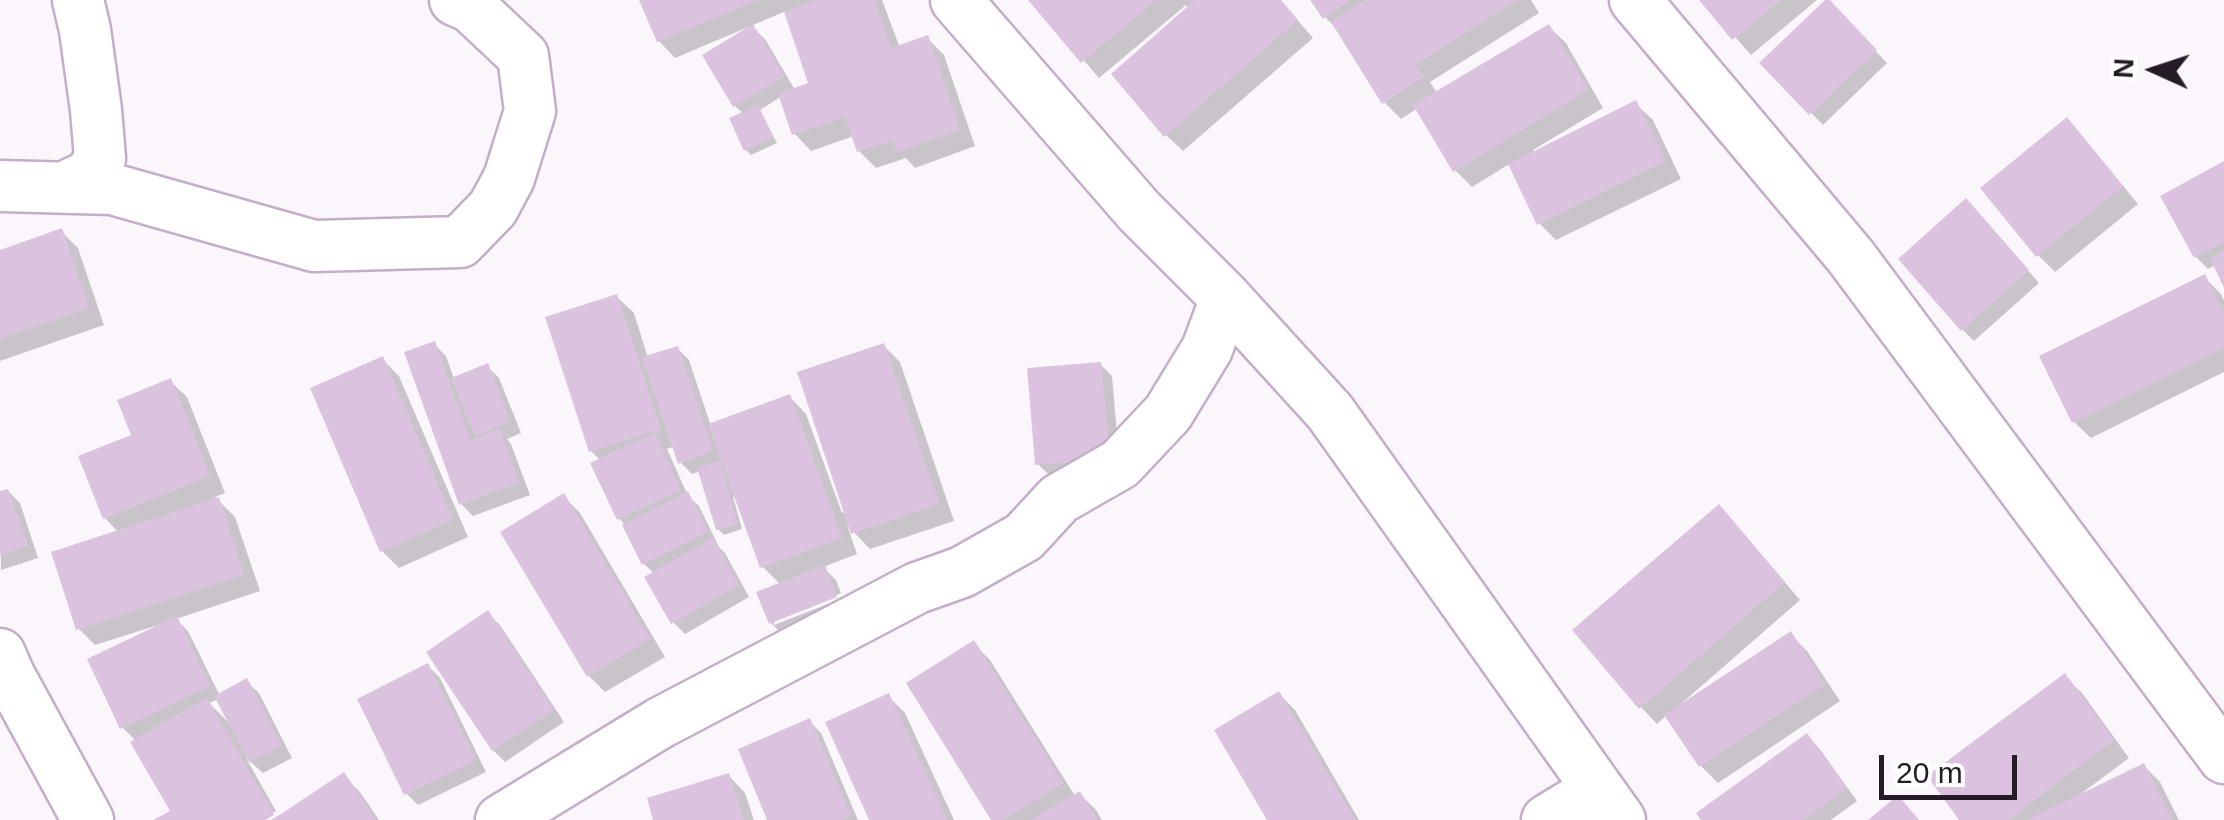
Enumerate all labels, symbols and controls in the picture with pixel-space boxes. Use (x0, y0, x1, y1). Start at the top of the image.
north arrow (2104, 20, 2204, 120)
text: N (2108, 57, 2140, 79)
scale bar (1884, 735, 2022, 797)
text: 20 m (1896, 756, 1963, 789)

